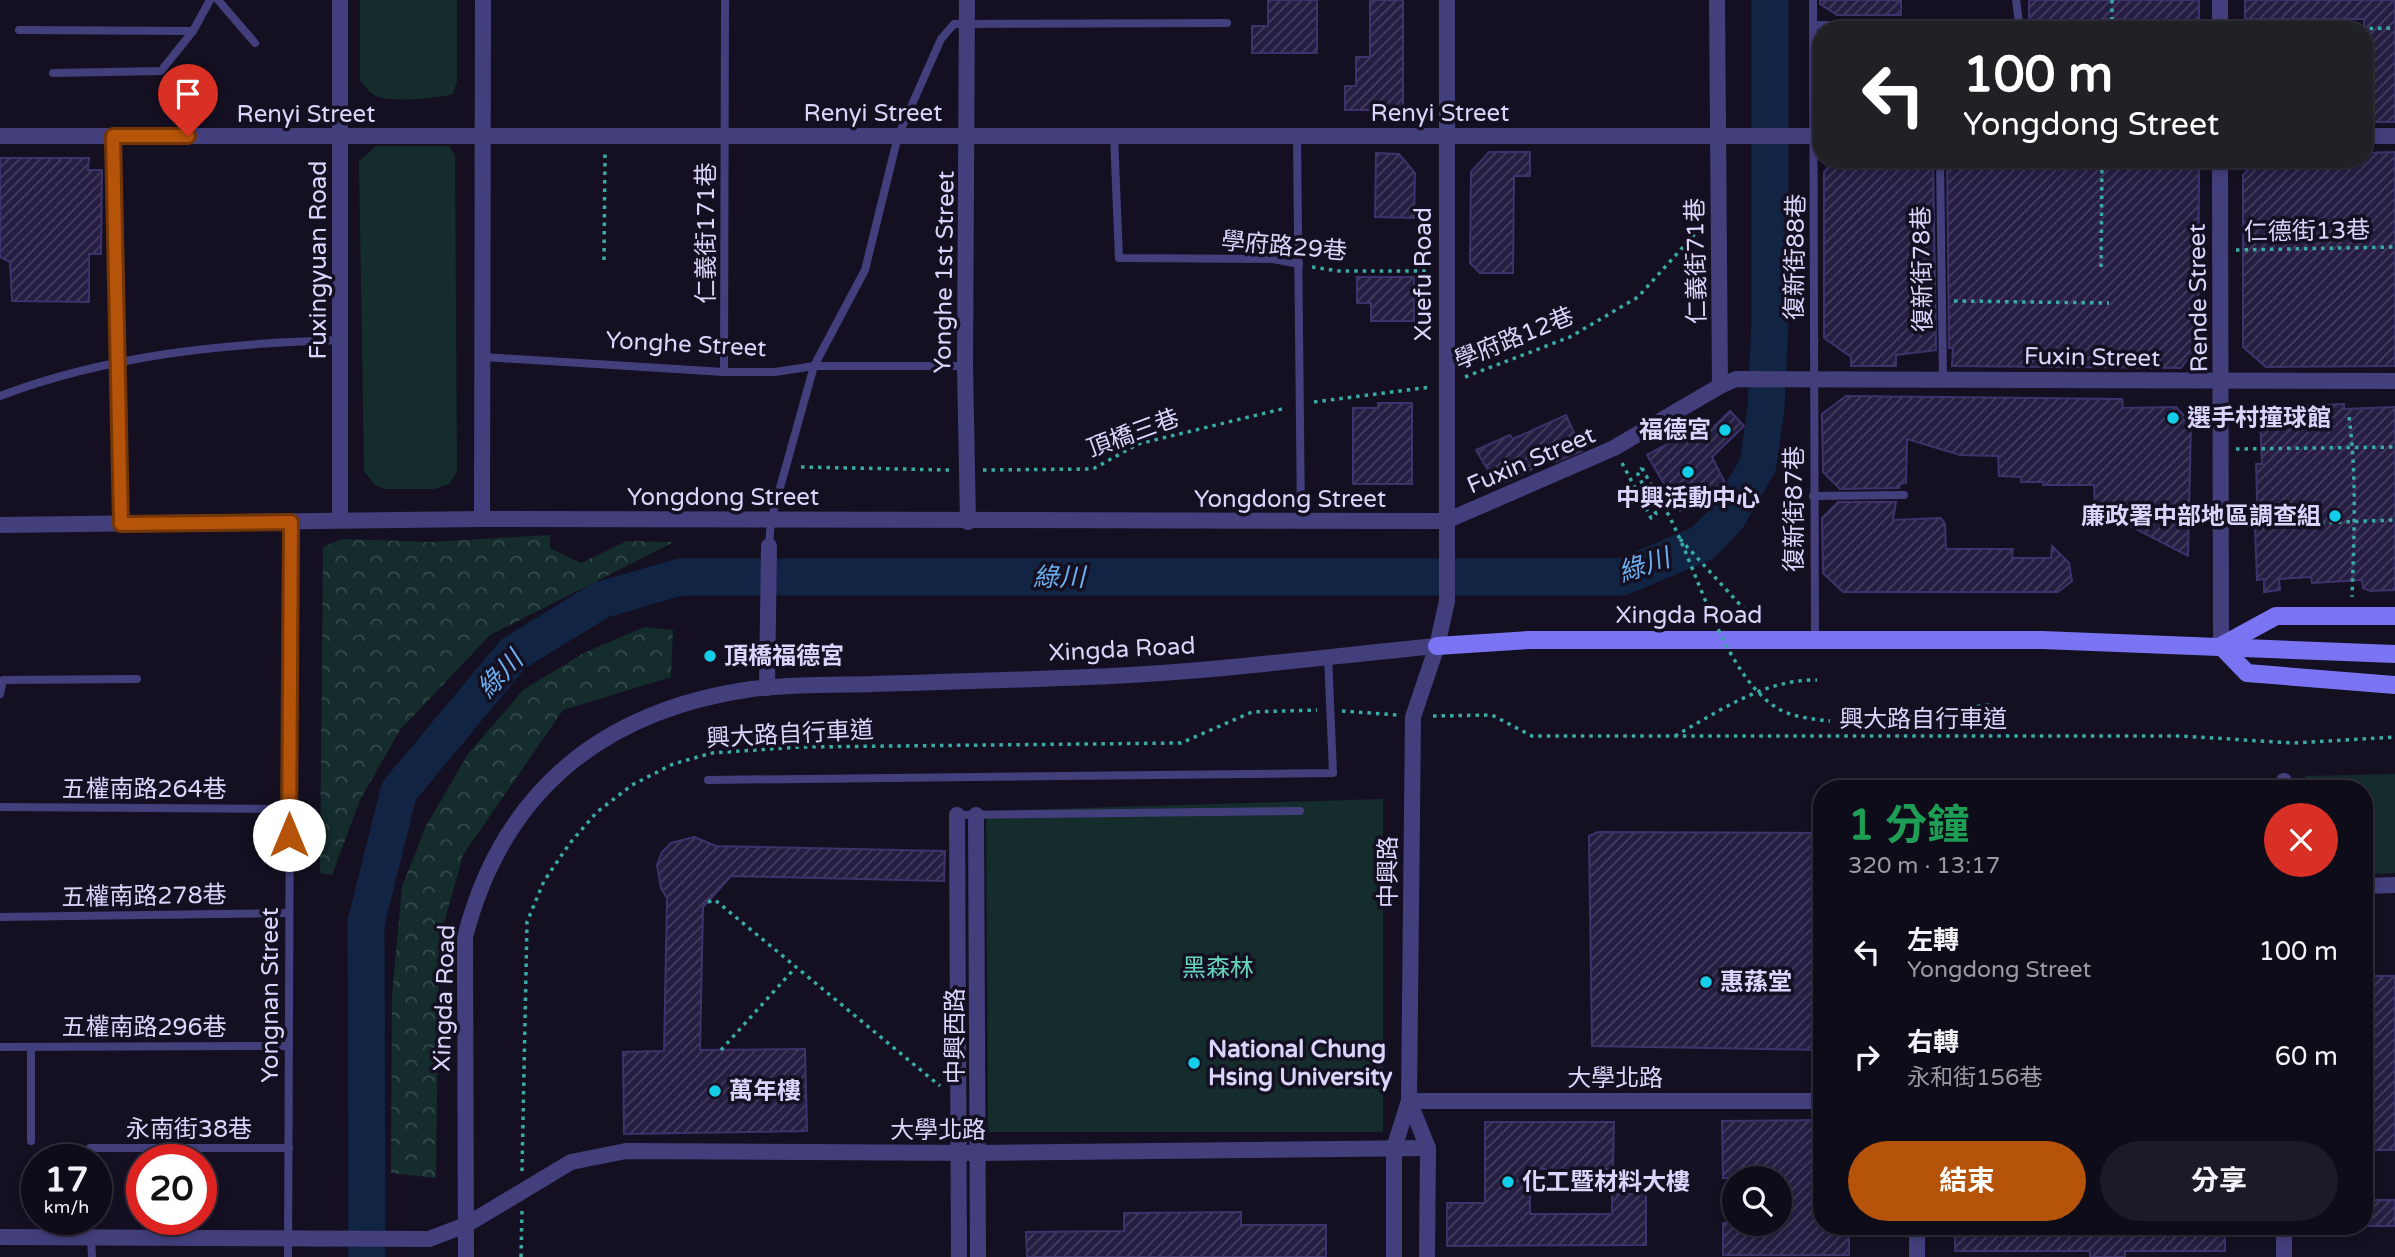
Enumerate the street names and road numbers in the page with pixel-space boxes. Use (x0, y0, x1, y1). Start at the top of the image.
street label: Renyi Street (804, 99, 942, 128)
street label: Renyi Street (1371, 99, 1509, 128)
street label: Renyi Street (237, 100, 375, 129)
street label: Fuxingyuan Road (304, 161, 333, 359)
street label: 仁義街171巷 (692, 162, 721, 304)
street label: Yonghe 1st Street (928, 170, 961, 374)
street label: 復新街88巷 (1780, 194, 1811, 320)
street label: 仁義街71巷 (1681, 198, 1712, 324)
street label: 復新街78巷 (1907, 206, 1938, 332)
street label: Xuefu Road (1409, 207, 1438, 341)
street label: 仁德街13巷 (2244, 216, 2370, 247)
street label: Rende Street (2183, 223, 2214, 373)
street label: 學府路29巷 (1220, 227, 1348, 266)
street label: 學府路12巷 (1450, 301, 1578, 376)
street label: Yonghe Street (605, 326, 767, 363)
street label: Fuxin Street (2024, 342, 2160, 373)
street label: 頂橋三巷 (1083, 403, 1183, 464)
street label: Fuxin Street (1463, 420, 1600, 500)
street label: 復新街87巷 (1780, 446, 1809, 572)
street label: Yongdong Street (627, 483, 819, 512)
street label: Yongdong Street (1194, 485, 1386, 514)
street label: Xingda Road (1615, 601, 1763, 630)
street label: Xingda Road (1048, 631, 1196, 668)
street label: 興大路自行車道 (1839, 705, 2007, 734)
street label: 興大路自行車道 (705, 716, 875, 753)
street label: 五權南路264巷 (61, 775, 227, 804)
street label: 中興路 (1374, 836, 1403, 908)
street label: 五權南路278巷 (61, 881, 227, 912)
street label: Yongnan Street (256, 907, 285, 1083)
street label: Xingda Road (427, 924, 462, 1072)
street label: 中興西路 (941, 988, 970, 1084)
street label: 五權南路296巷 (61, 1013, 227, 1042)
street label: 大學北路 (1567, 1064, 1663, 1093)
street label: 永南街38巷 (126, 1115, 252, 1144)
street label: 大學北路 (890, 1116, 986, 1145)

